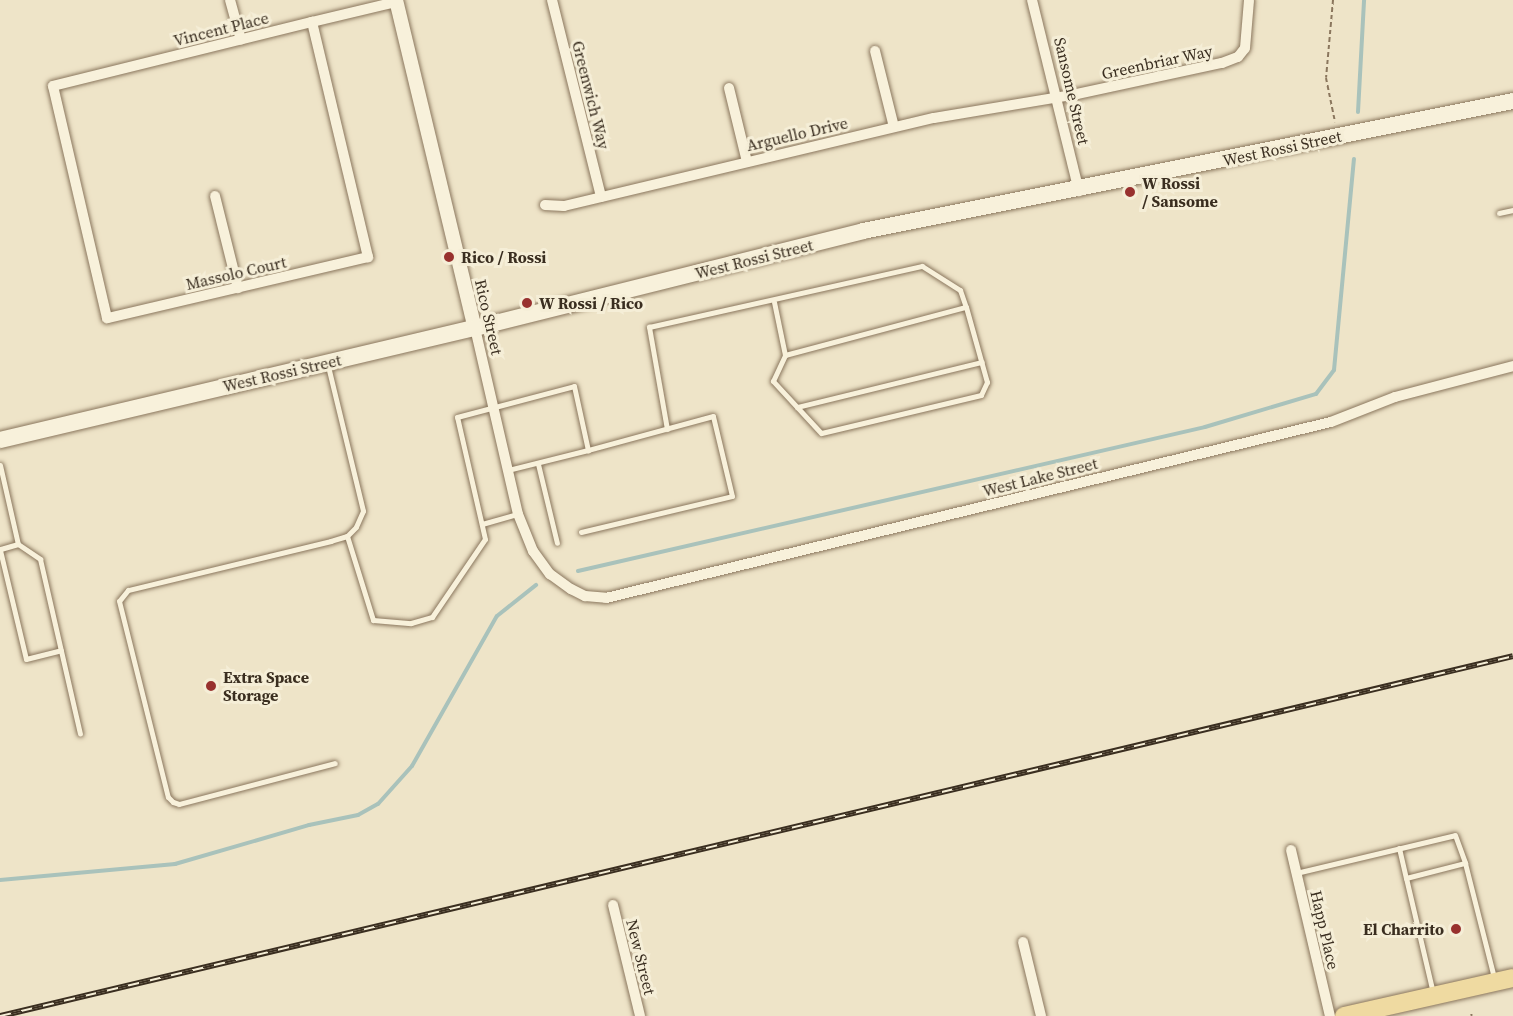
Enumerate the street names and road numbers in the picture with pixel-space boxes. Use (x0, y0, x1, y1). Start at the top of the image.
street label: Vincent Place (171, 8, 271, 50)
street label: Sansome Street (1050, 36, 1094, 146)
street label: Greenwich Way (568, 39, 614, 151)
street label: Greenbriar Way (1100, 41, 1214, 83)
street label: Arguello Drive (745, 113, 849, 155)
street label: West Rossi Street (1221, 126, 1343, 170)
street label: West Rossi Street (693, 235, 815, 283)
street label: Massolo Court (184, 252, 288, 294)
street label: Rico Street (471, 277, 507, 357)
street label: West Rossi Street (221, 350, 343, 396)
street label: West Lake Street (981, 453, 1099, 501)
street label: Happ Place (1307, 889, 1343, 971)
street label: New Street (622, 917, 660, 997)

